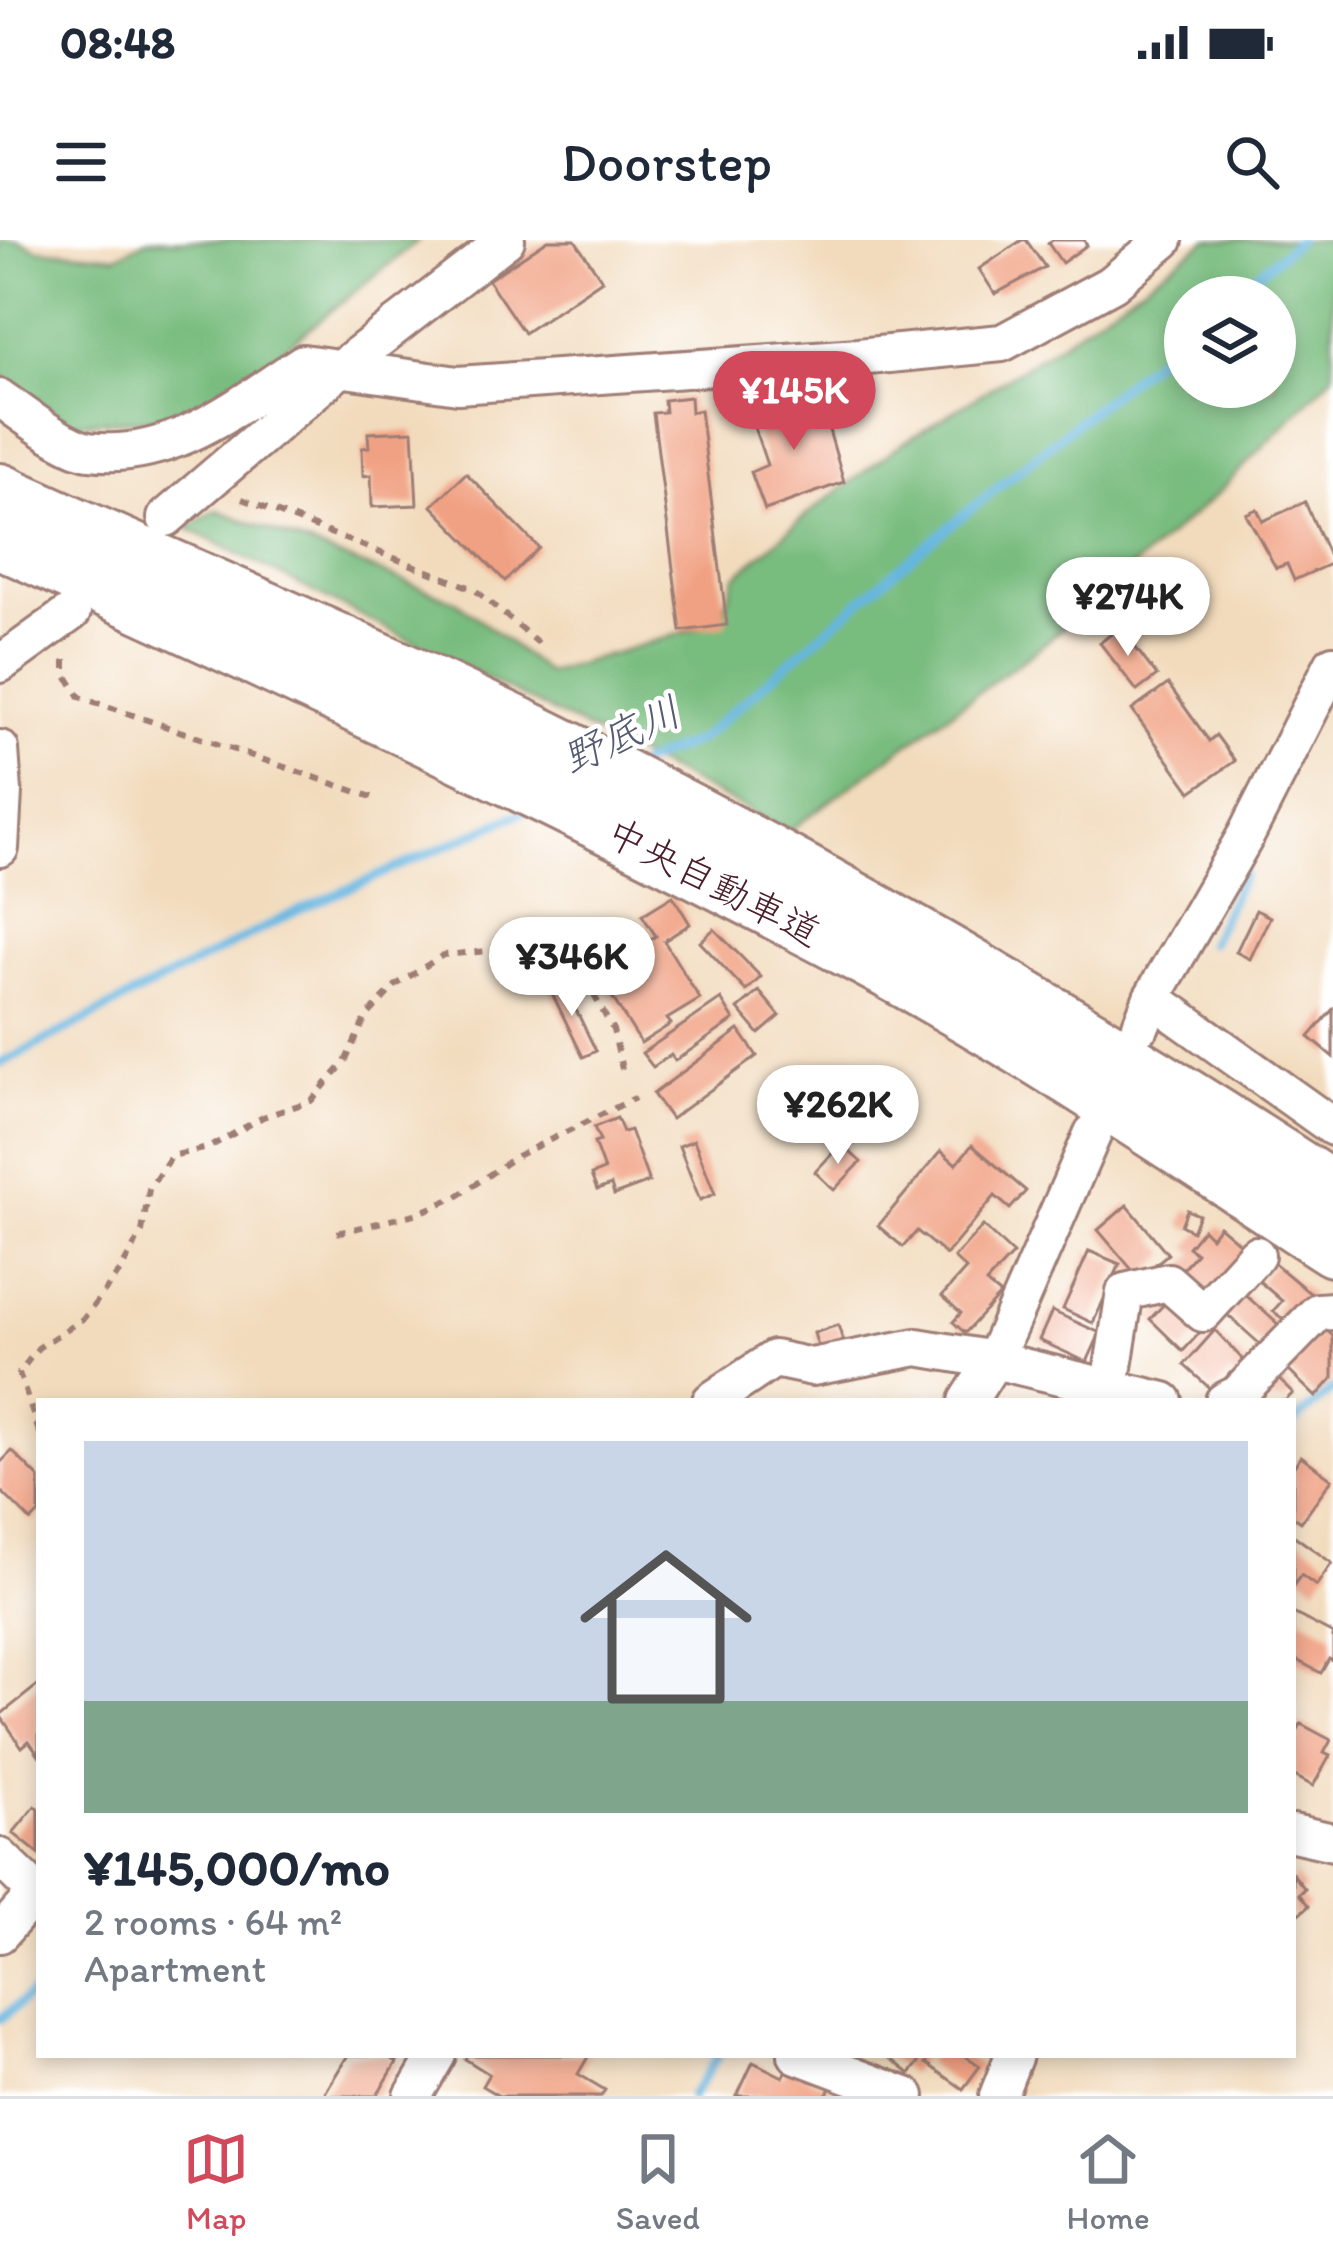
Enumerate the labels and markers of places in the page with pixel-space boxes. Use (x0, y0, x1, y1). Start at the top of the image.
pin: ¥145K (710, 351, 878, 453)
pin: ¥274K (1044, 557, 1212, 659)
pin: ¥346K (488, 917, 656, 1019)
pin: ¥262K (754, 1065, 922, 1167)

